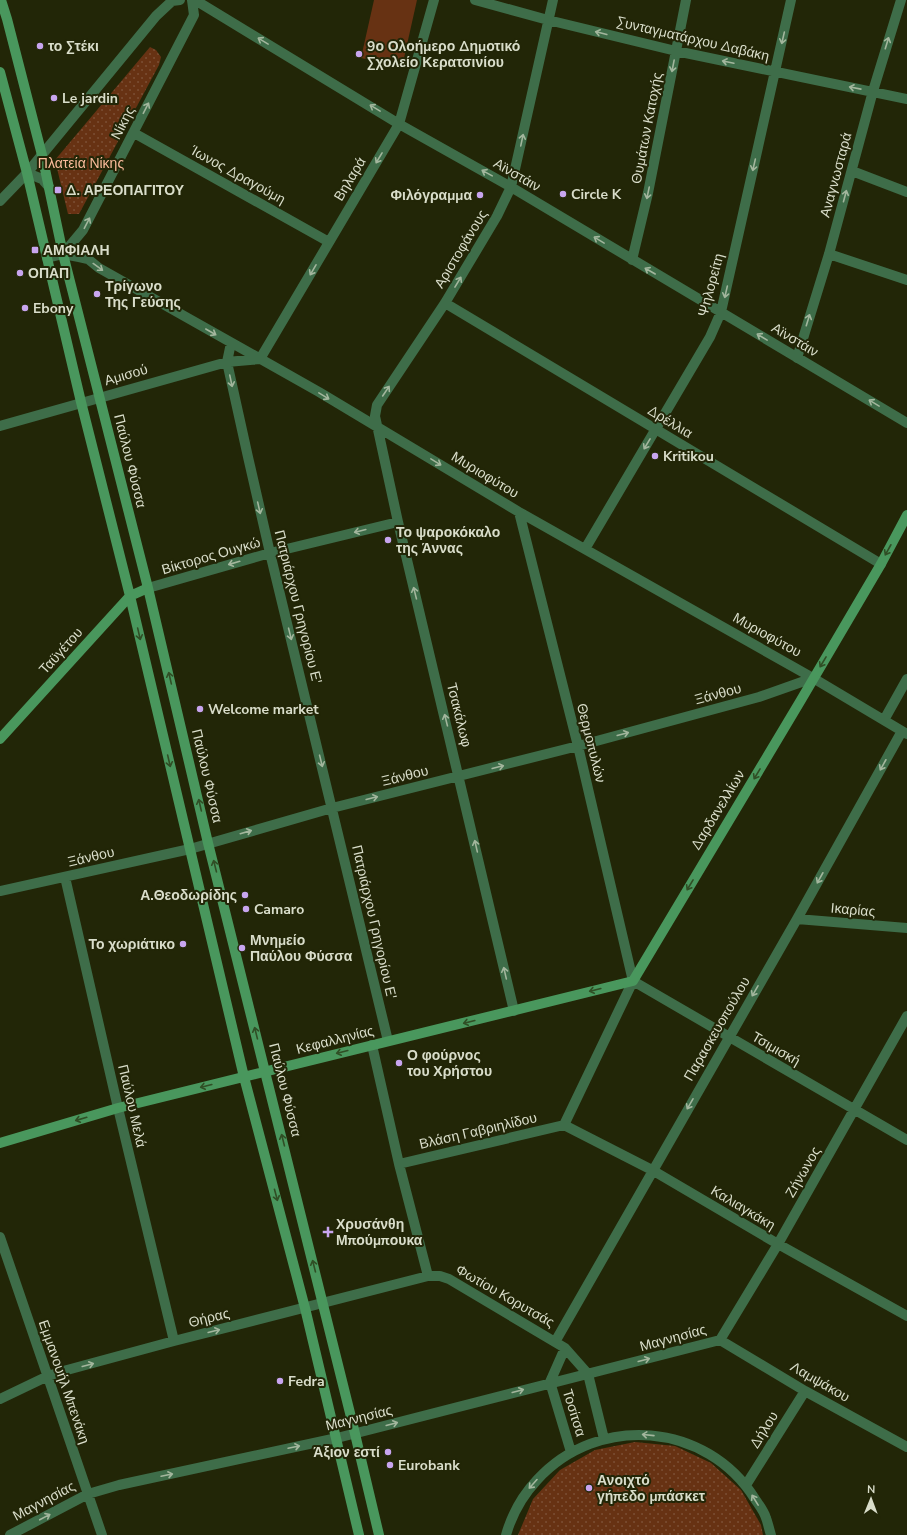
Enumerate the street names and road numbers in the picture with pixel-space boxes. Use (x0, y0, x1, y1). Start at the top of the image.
street label: Συνταγματάρχου Δαβάκη (615, 12, 771, 66)
street label: Θυμάτων Κατοχής (627, 70, 667, 185)
street label: Νίκης (107, 103, 139, 143)
street label: Αναγνωσταρά (816, 130, 856, 220)
street label: Ίωνος Δραγούμη (186, 141, 289, 209)
street label: Βηλαρά (329, 154, 371, 204)
street label: Αϊνστάιν (490, 154, 544, 196)
street label: Αριστοφάνους (430, 206, 492, 292)
street label: Ψηλορείτη (693, 251, 729, 319)
street label: Αϊνστάιν (768, 319, 822, 361)
street label: Αμισού (102, 360, 150, 390)
street label: Δρέλλια (644, 401, 696, 443)
street label: Παύλου Φύσσα (109, 412, 151, 510)
street label: Μυριοφύτου (448, 447, 522, 503)
street label: Πατριάρχου Γρηγορίου Ε' (270, 528, 326, 686)
street label: Βίκτορος Ουγκώ (159, 533, 263, 579)
street label: Μυριοφύτου (729, 608, 805, 662)
street label: Ταϋγέτου (35, 624, 87, 678)
street label: Ξάνθου (693, 679, 743, 709)
street label: Τσακάλωφ (442, 681, 476, 749)
street label: Θερμοπυλών (572, 701, 610, 785)
street label: Παύλου Φύσσα (187, 727, 227, 825)
street label: Ξάνθου (380, 761, 430, 791)
street label: Δαρδανελλίων (687, 766, 749, 854)
street label: Ξάνθου (66, 842, 116, 872)
street label: Πατριάρχου Γρηγορίου Ε' (347, 843, 401, 1001)
street label: Ικαρίας (830, 899, 876, 921)
street label: Παρασκευοπούλου (679, 973, 755, 1085)
street label: Κεφαλληνίας (294, 1021, 376, 1059)
street label: Τσιμισκή (748, 1027, 804, 1071)
street label: Παύλου Φύσσα (264, 1041, 306, 1139)
street label: Παύλου Μελά (113, 1063, 151, 1149)
street label: Βλάση Γαβριηλίδου (417, 1108, 539, 1154)
street label: Ζήνωνος (781, 1143, 825, 1201)
street label: Καλιαγκάκη (707, 1181, 779, 1235)
street label: Φωτίου Κορυτσάς (452, 1260, 558, 1332)
street label: Θήρας (187, 1304, 232, 1332)
street label: Εμμανουήλ Μπενάκη (34, 1317, 94, 1447)
street label: Μαγνησίας (638, 1320, 709, 1356)
street label: Λαμψάκου (787, 1357, 853, 1407)
street label: Τοσίτσα (558, 1387, 590, 1439)
street label: Μαγνησίας (324, 1400, 395, 1435)
street label: Δήλου (745, 1408, 783, 1452)
street label: Μαγνησίας (9, 1477, 79, 1525)

